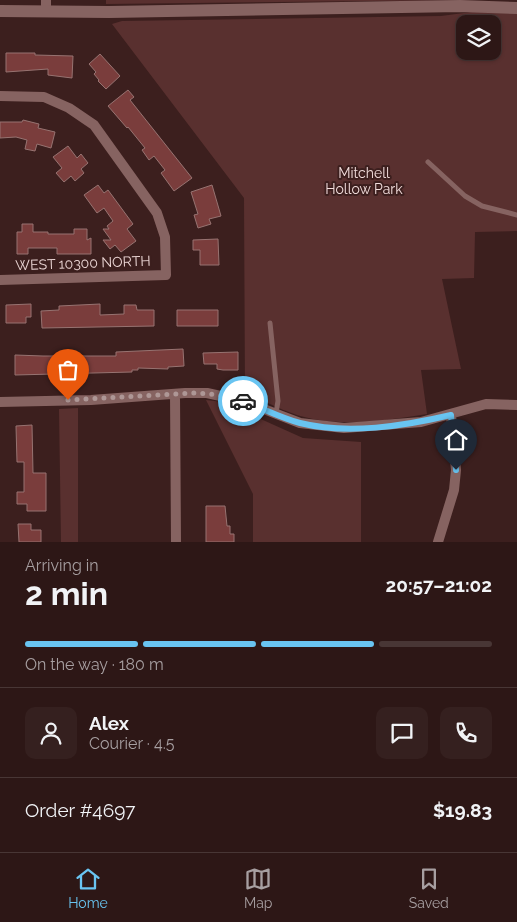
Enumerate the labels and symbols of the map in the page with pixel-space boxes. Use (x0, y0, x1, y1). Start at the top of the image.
park label: Mitchell Hollow Park (325, 165, 403, 197)
street label: WEST 10300 NORTH (15, 253, 151, 273)
pin (47, 349, 89, 400)
courier (218, 376, 268, 426)
pin (435, 419, 477, 470)

